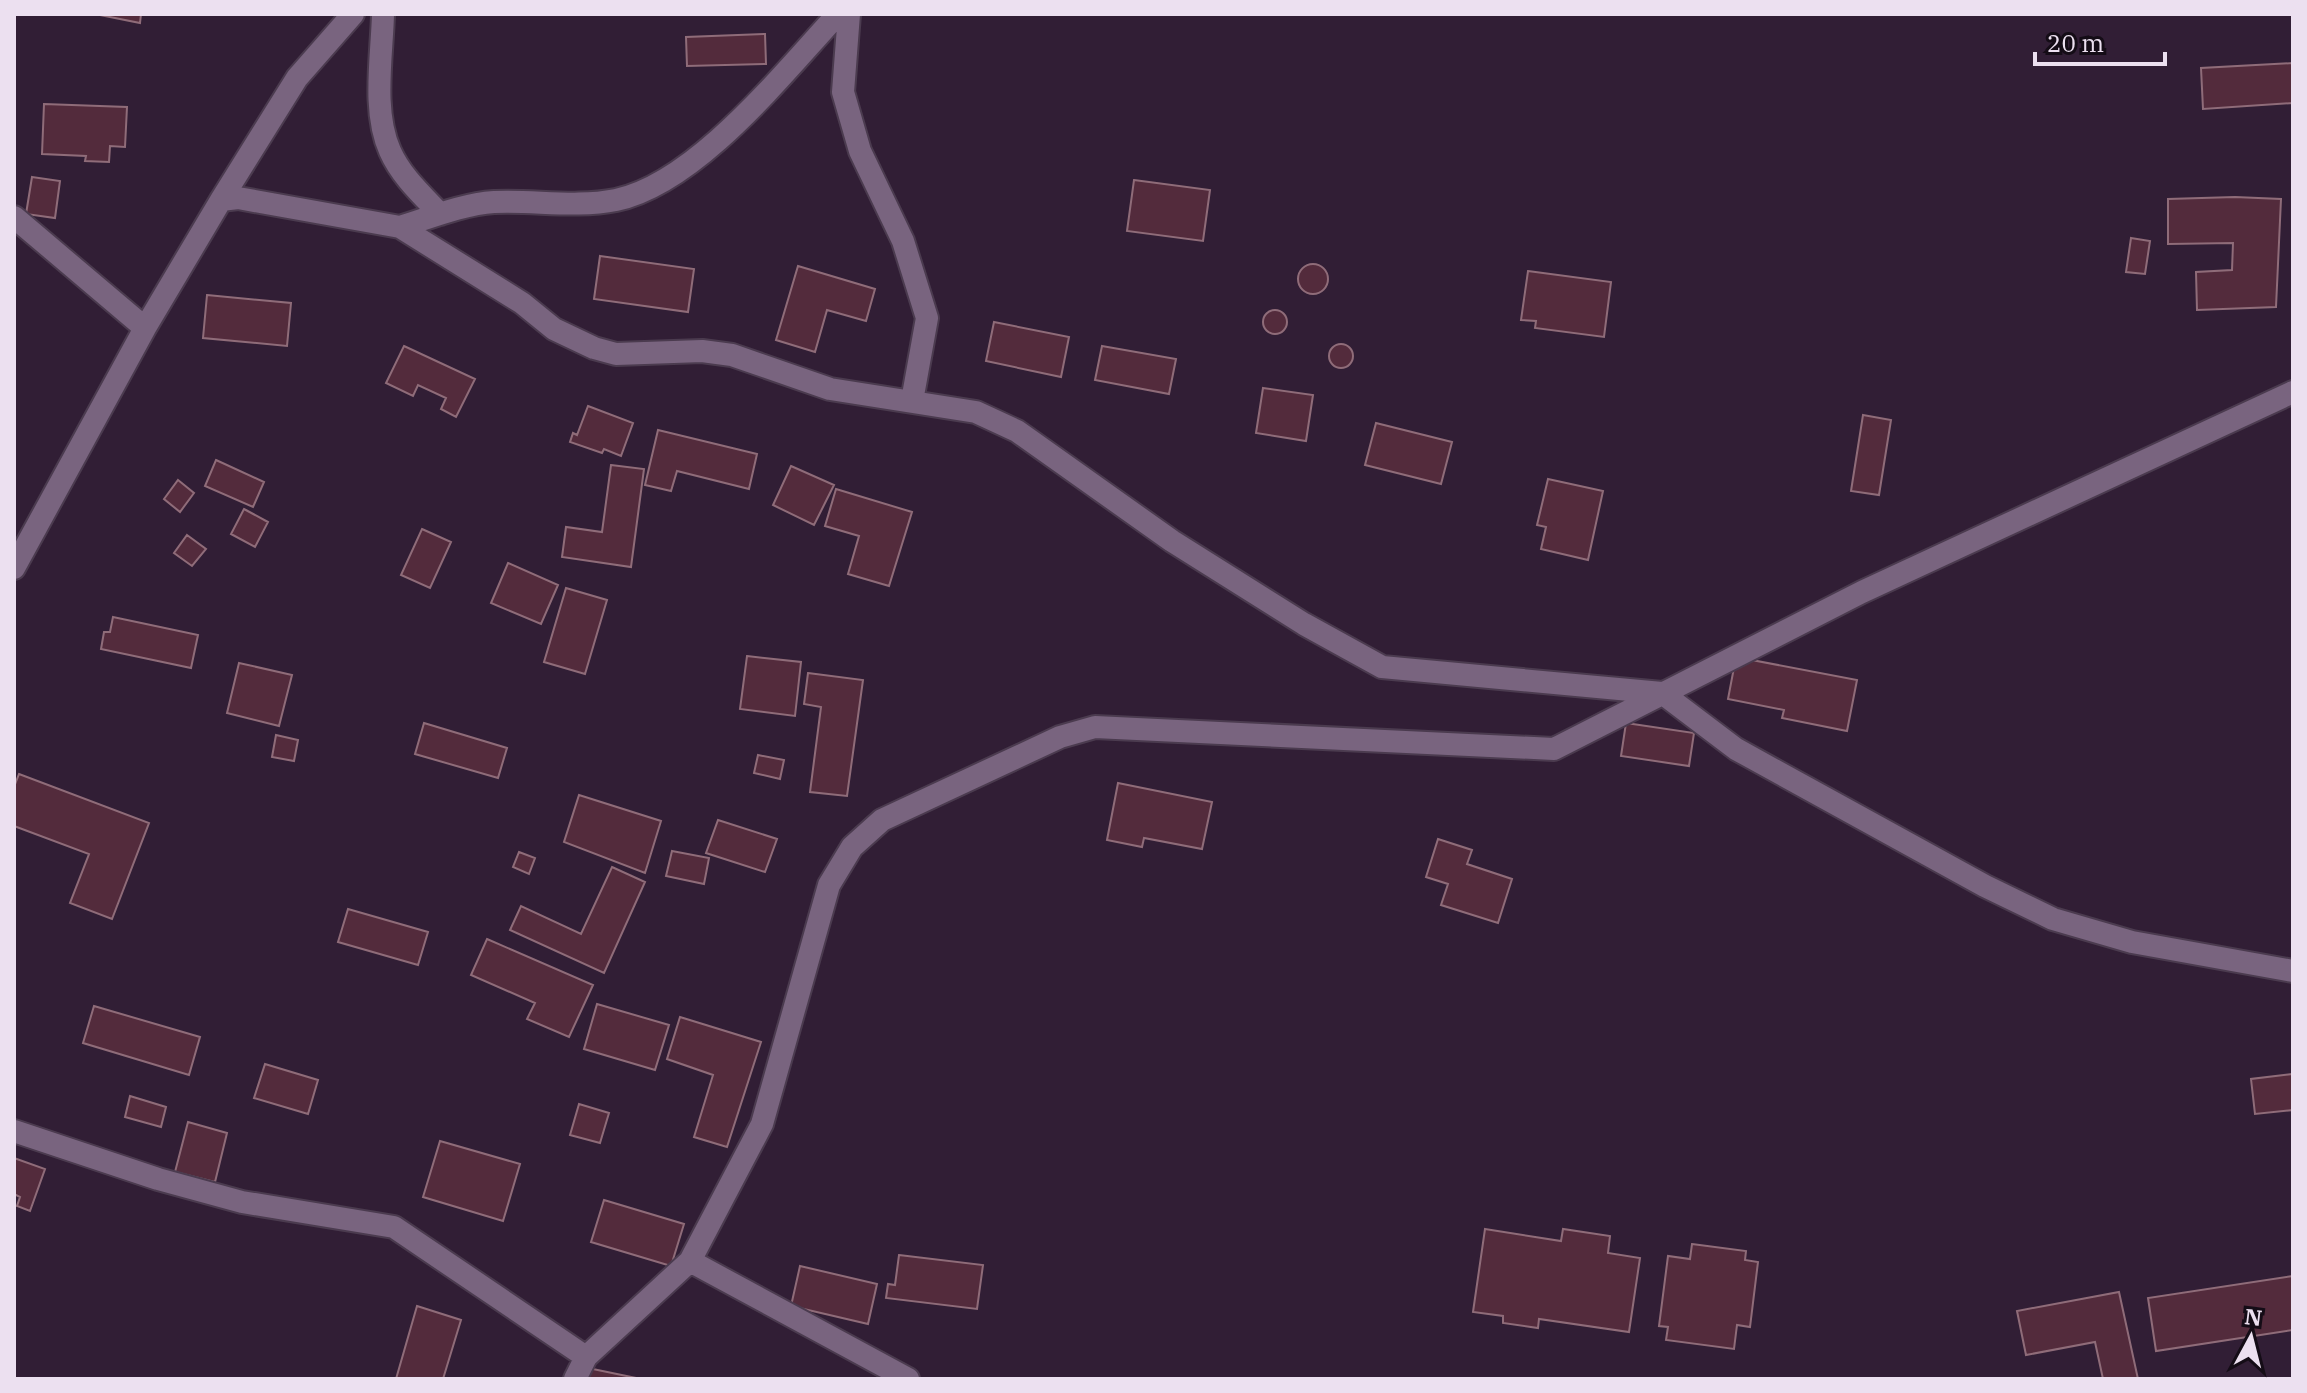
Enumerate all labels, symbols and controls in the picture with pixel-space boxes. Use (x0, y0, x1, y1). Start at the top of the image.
scale bar (2035, 16, 2165, 66)
text: 20 m (2047, 27, 2104, 59)
north arrow (2211, 1297, 2291, 1377)
text: N (2243, 1301, 2264, 1332)

